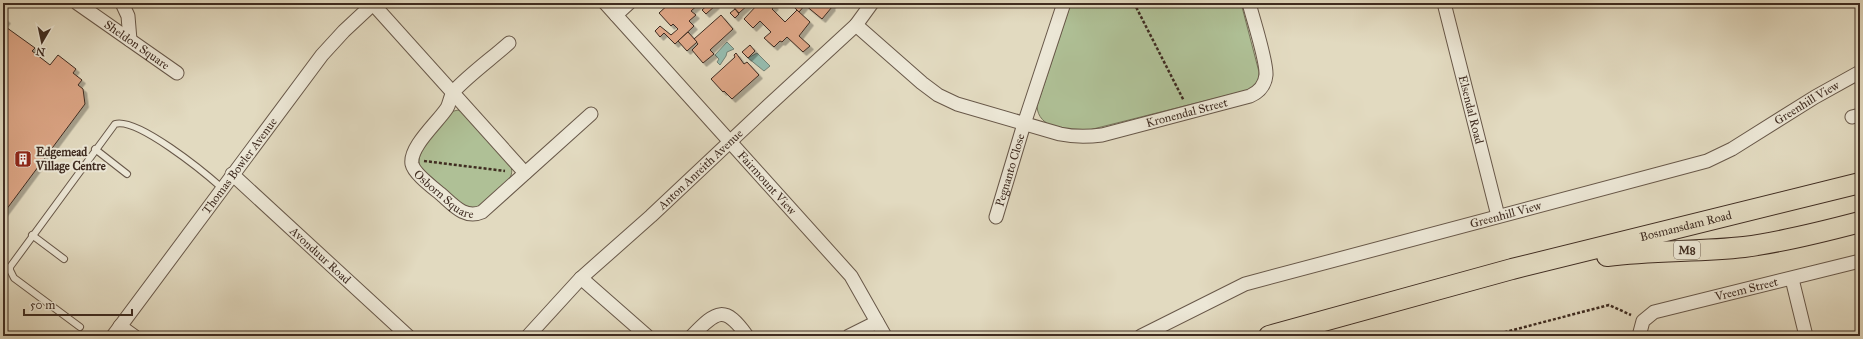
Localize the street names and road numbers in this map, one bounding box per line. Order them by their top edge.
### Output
street label: Sheldon Square [101,17,172,73]
street label: Elsendal Road [1456,74,1486,145]
street label: Greenhill View [1772,78,1842,128]
street label: Kronendal Street [1144,95,1230,130]
street label: Thomas Bowler Avenue [199,115,280,217]
street label: Anton Anreith Avenue [655,126,746,213]
street label: Pegnanto Close [993,132,1028,208]
street label: Fairmount View [735,148,799,218]
street label: Osborn Square [411,167,474,221]
street label: Greenhill View [1468,198,1543,231]
street label: Bosmansdam Road [1638,208,1733,244]
street label: Avonduur Road [286,223,354,287]
road number: M8 [1674,241,1700,259]
street label: Vreem Street [1713,274,1780,304]

